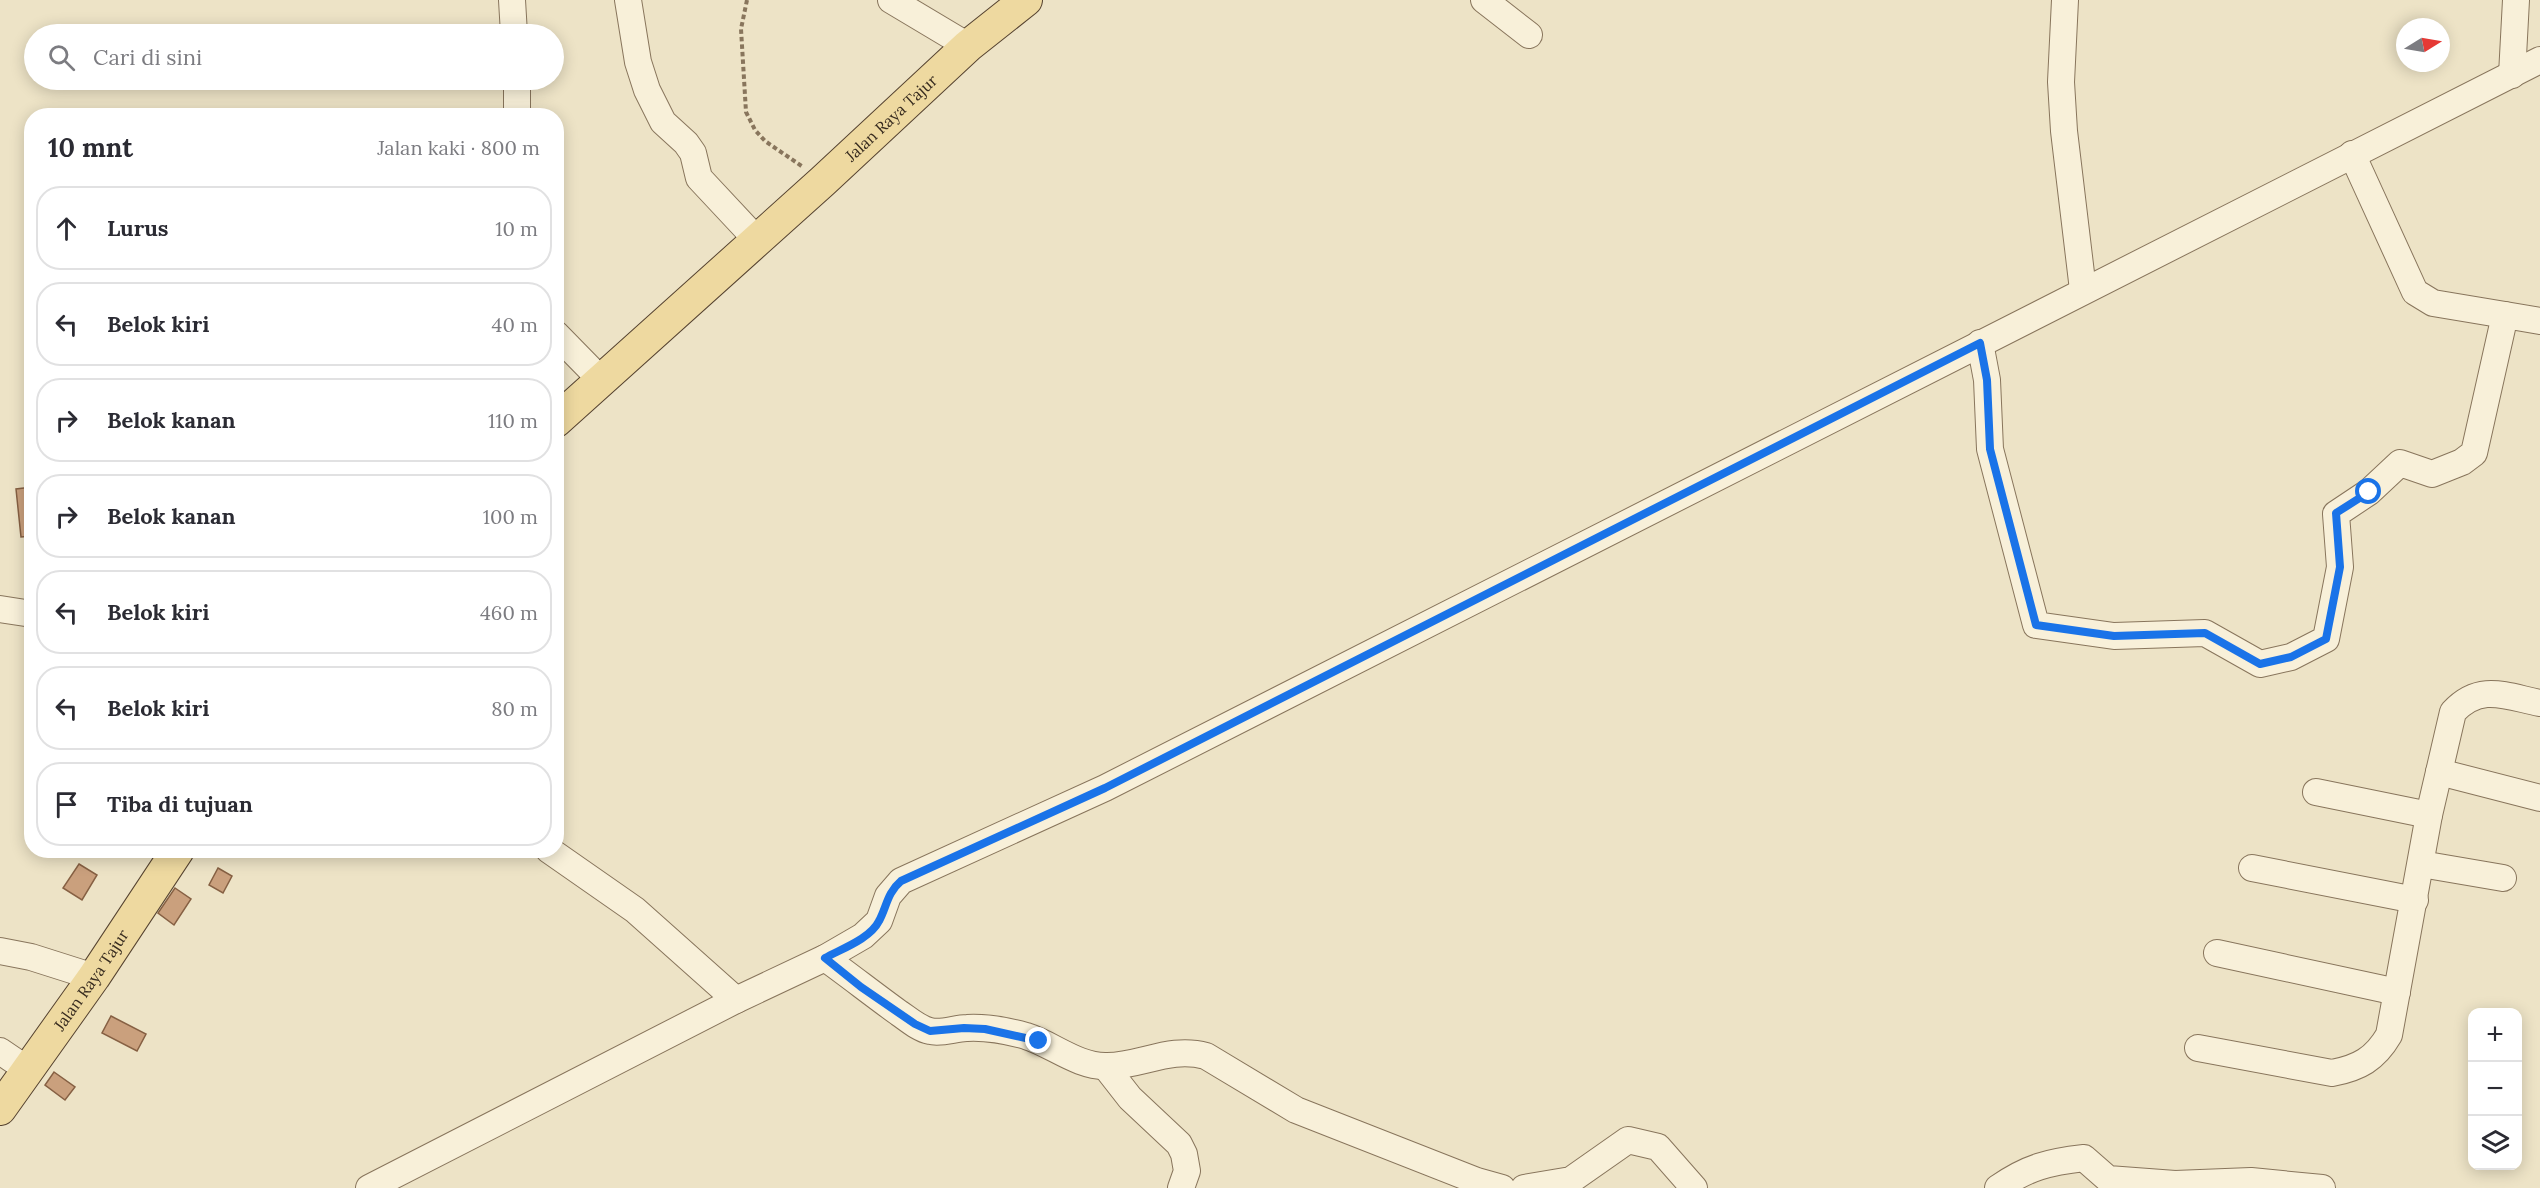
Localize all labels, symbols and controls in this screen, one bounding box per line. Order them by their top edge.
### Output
north arrow [2396,18,2450,72]
search box [24,24,564,90]
icon: search [45,41,78,74]
text: Cari di sini [93,43,202,71]
street label: Jalan Raya Tajur [840,70,941,166]
text: 10 mnt [48,131,133,164]
text: Jalan kaki · 800 m [377,135,540,160]
icon: ahead [50,212,83,245]
text: Lurus [107,214,169,242]
text: 10 m [495,216,538,241]
icon: left [50,308,83,341]
text: Belok kiri [107,310,209,338]
text: 40 m [492,312,538,337]
icon: right [50,404,83,437]
text: Belok kanan [107,406,236,434]
text: 110 m [488,408,538,433]
route start [2355,478,2381,504]
icon: right [50,500,83,533]
text: Belok kanan [107,502,236,530]
text: 100 m [483,504,538,529]
icon: left [50,596,83,629]
text: Belok kiri [107,598,209,626]
text: 460 m [480,600,538,625]
icon: left [50,692,83,725]
text: Belok kiri [107,694,209,722]
text: 80 m [491,696,538,721]
icon: arrive [50,788,83,821]
text: Tiba di tujuan [107,790,253,818]
street label: Jalan Raya Tajur [49,925,133,1035]
map controls [2468,1008,2522,1170]
button: + [2468,1008,2522,1062]
route end [1025,1027,1051,1053]
button: − [2468,1062,2522,1116]
button: layers [2468,1116,2522,1170]

